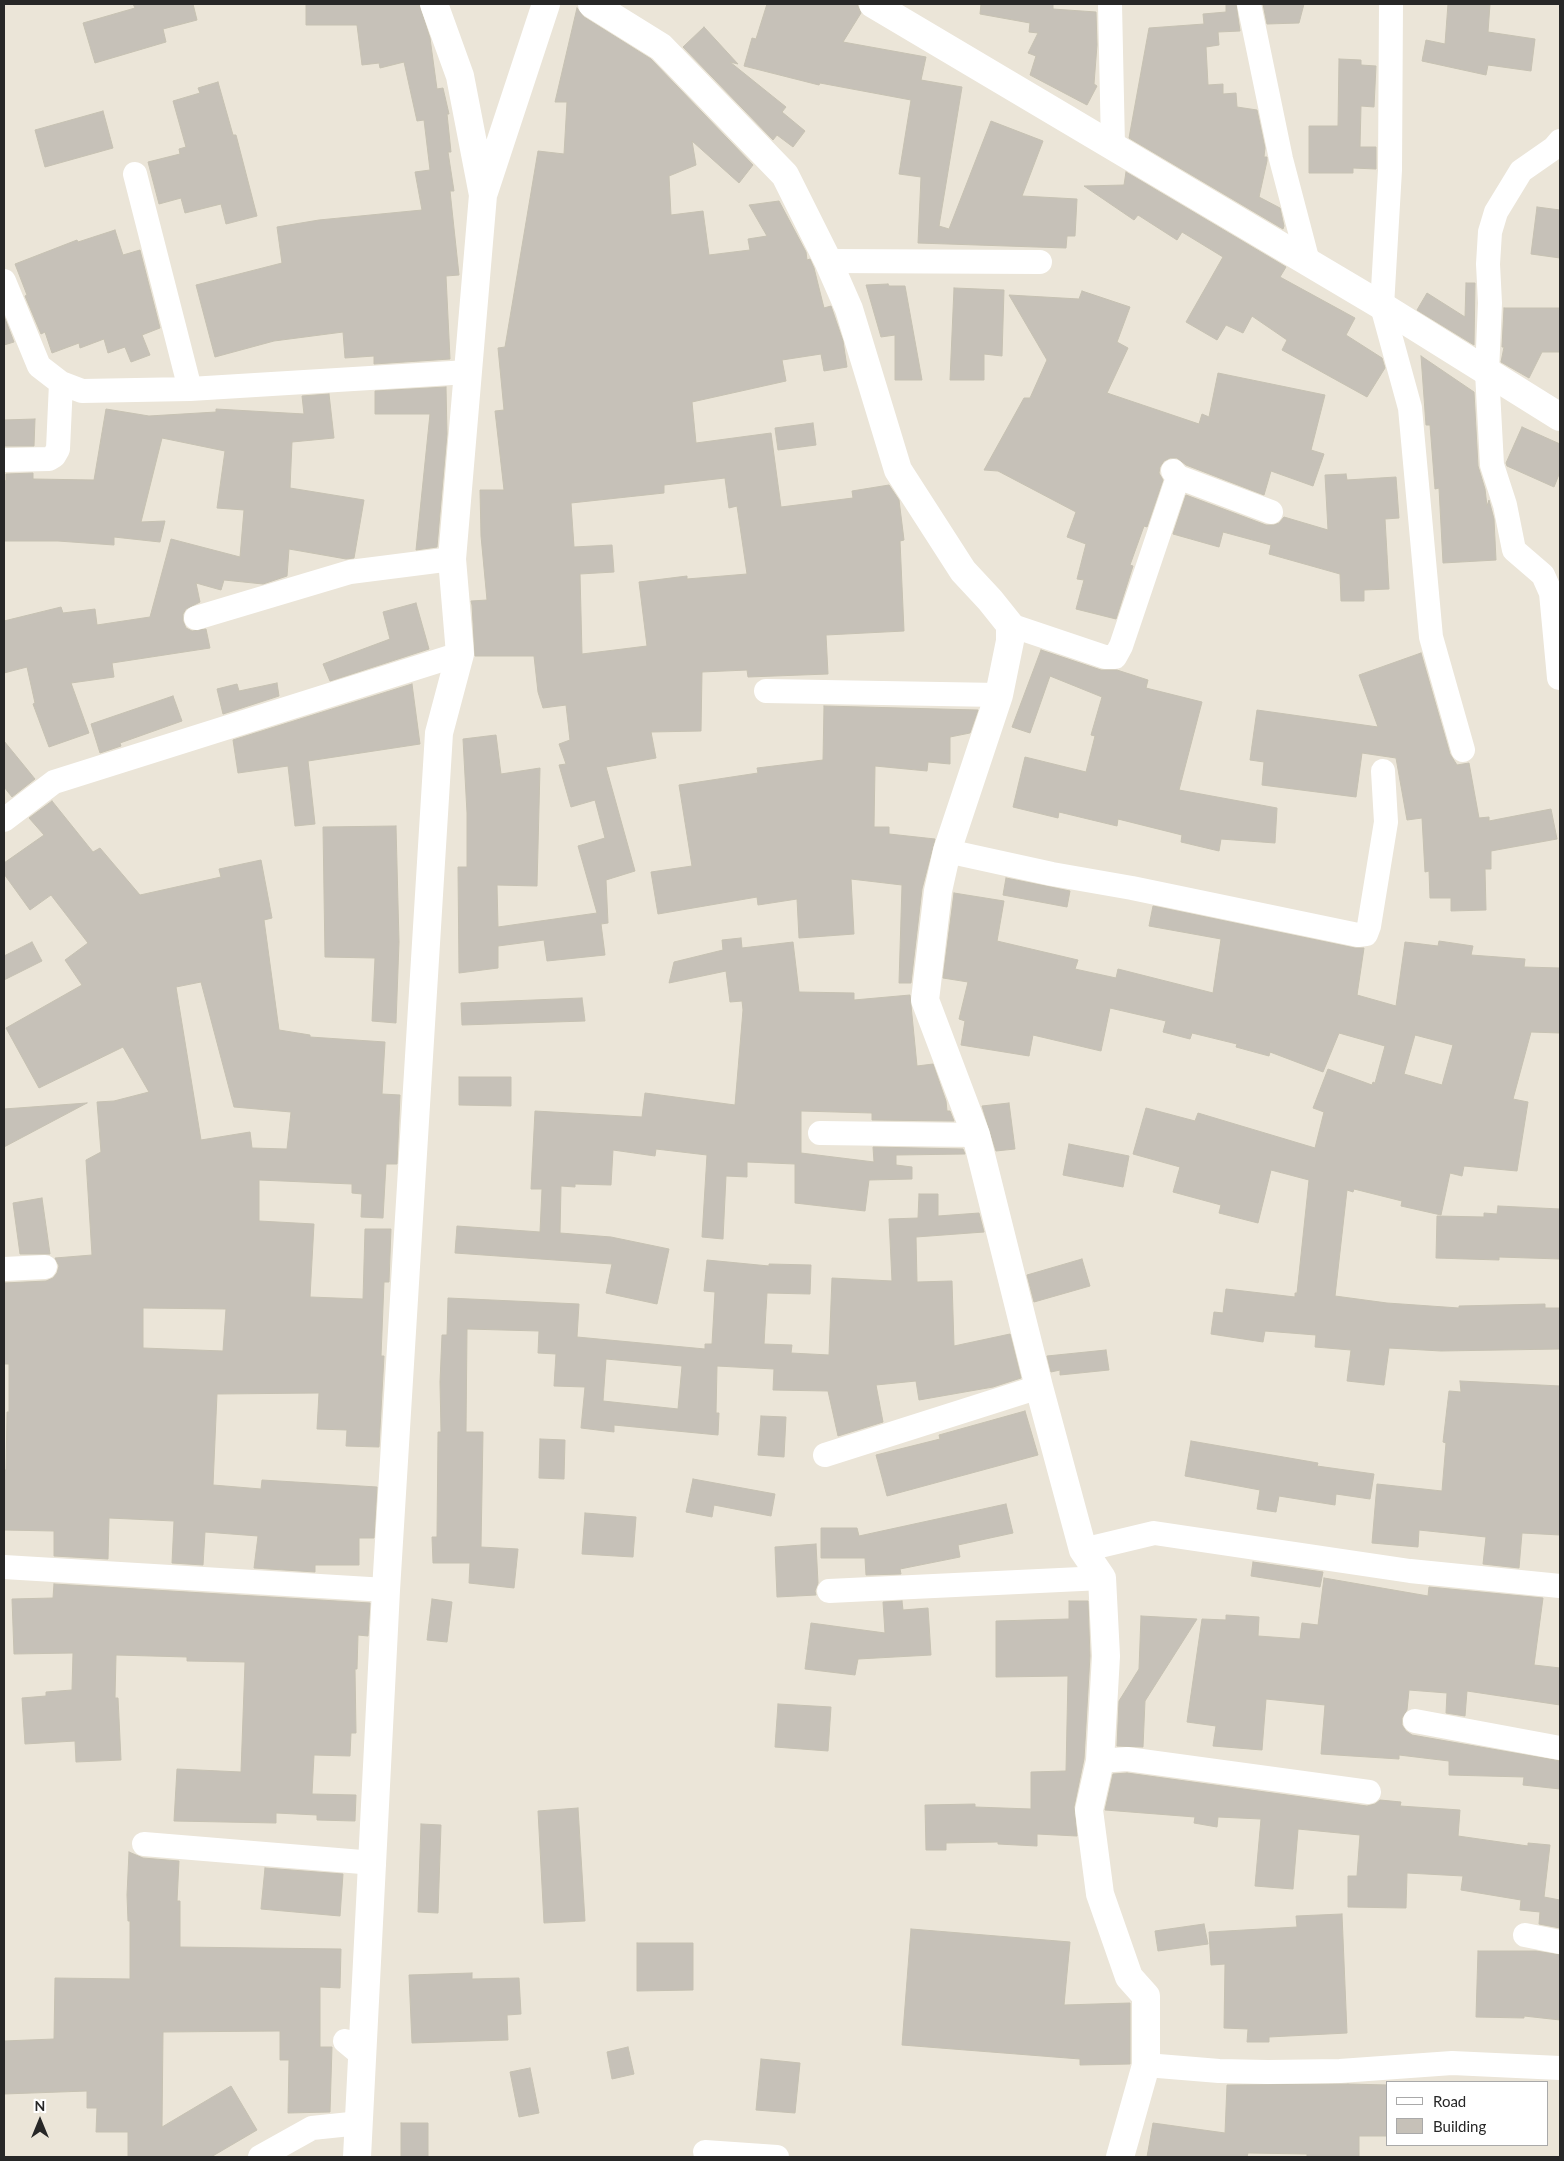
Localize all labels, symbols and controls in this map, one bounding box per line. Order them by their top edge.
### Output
legend [1386,2081,1549,2146]
text: Road [1433,2092,1466,2110]
north arrow [15,2096,65,2146]
text: N [35,2097,45,2114]
text: Building [1433,2117,1486,2135]

